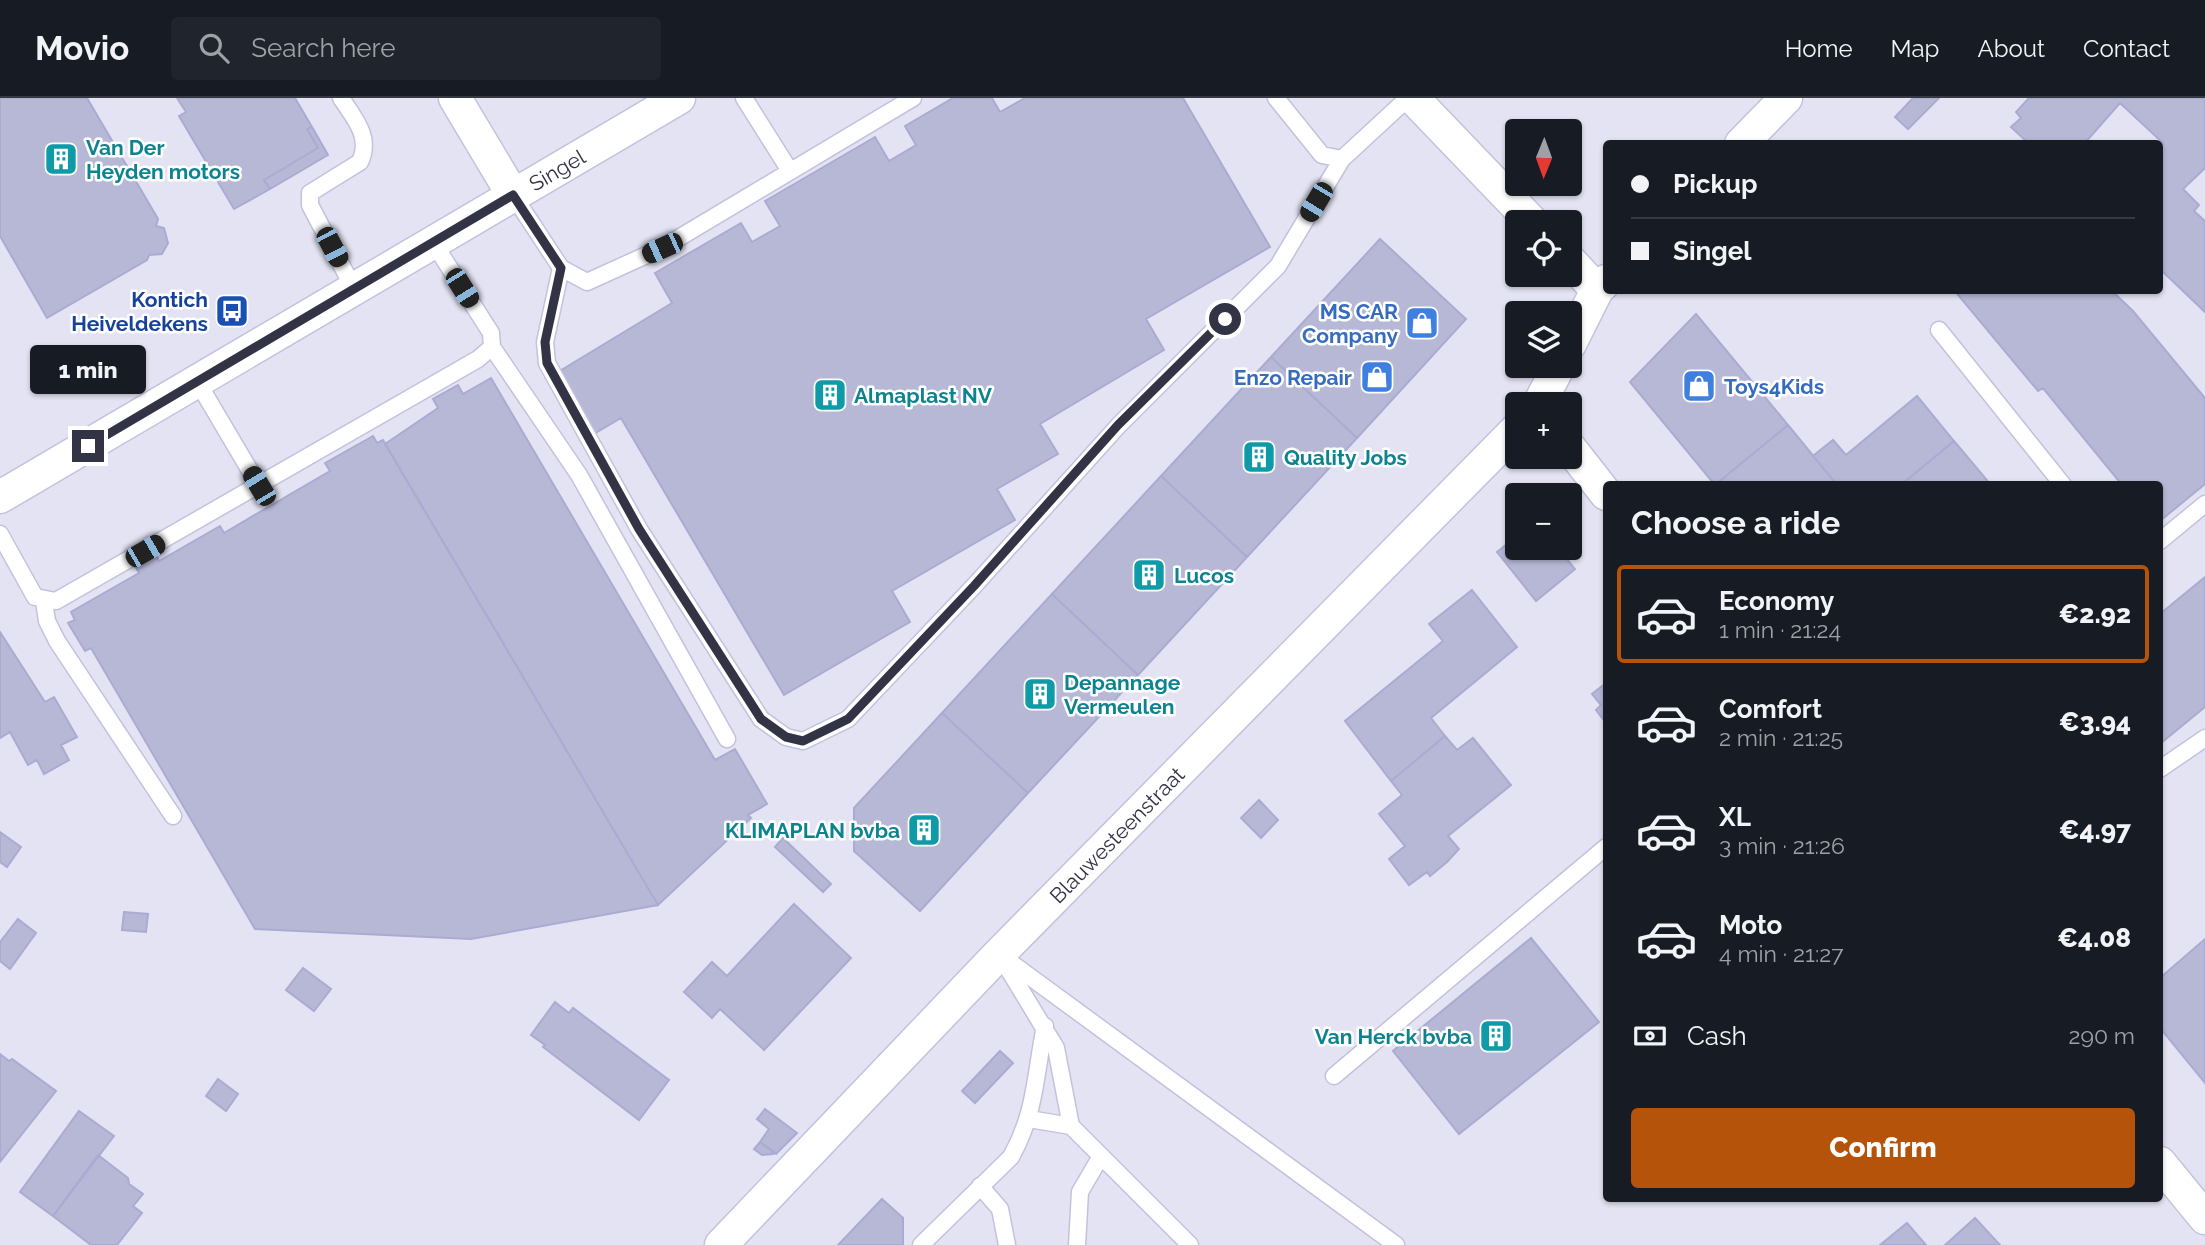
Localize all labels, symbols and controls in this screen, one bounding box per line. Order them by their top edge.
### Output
search box [171,17,661,80]
text: Movio [35,29,129,68]
icon: search [195,29,233,67]
text: Search here [251,33,396,63]
text: Home [1785,34,1853,63]
text: Map [1891,34,1939,63]
text: About [1977,34,2045,63]
text: Contact [2083,34,2170,63]
north arrow [1505,119,1582,196]
map controls [1505,119,1582,560]
place label: Van Der Heyden motors [86,135,240,184]
building icon: Van Der Heyden motors [42,140,80,178]
street label: Singel [524,143,590,196]
text: Pickup [1673,169,1758,199]
car [1297,179,1336,225]
button: locate [1505,210,1582,287]
car [313,224,352,270]
car [639,230,686,266]
text: Singel [1673,236,1752,266]
car [442,265,483,311]
place label: Kontich Heiveldekens [71,287,208,336]
bus stop icon: Kontich Heiveldekens [213,292,251,330]
place label: MS CAR Company [1302,299,1398,348]
button: layers [1505,301,1582,378]
route start [1209,303,1241,335]
shop icon: MS CAR Company [1403,304,1441,342]
callout: 1 min [30,344,146,394]
text: 1 min [58,356,118,383]
shop icon: Enzo Repair [1358,358,1396,396]
place label: Enzo Repair [1234,365,1352,390]
shop icon: Toys4Kids [1680,367,1718,405]
place label: Toys4Kids [1724,374,1824,399]
building icon: Almaplast NV [811,376,849,414]
place label: Almaplast NV [854,383,993,408]
button: + [1505,392,1582,469]
route end [72,430,104,462]
building icon: Quality Jobs [1240,438,1278,476]
place label: Quality Jobs [1284,445,1407,470]
car [240,463,279,509]
button: − [1505,483,1582,560]
text: Choose a ride [1631,504,1840,541]
car [122,531,169,571]
building icon: Lucos [1130,556,1168,594]
place label: Lucos [1174,563,1234,588]
icon: car [1635,583,1698,646]
text: Economy [1719,586,1834,616]
text: €2.92 [2059,599,2131,629]
text: 1 min · 21:24 [1719,616,1841,643]
place label: Depannage Vermeulen [1064,670,1181,719]
building icon: Depannage Vermeulen [1021,675,1059,713]
icon: car [1635,691,1698,754]
text: Comfort [1719,694,1822,724]
text: €3.94 [2059,707,2131,737]
text: 2 min · 21:25 [1719,724,1843,751]
street label: Blauwesteenstraat [1044,762,1189,908]
icon: car [1635,799,1698,862]
text: XL [1719,802,1751,832]
building icon: KLIMAPLAN bvba [905,811,943,849]
text: €4.97 [2059,815,2131,845]
place label: KLIMAPLAN bvba [725,818,900,843]
text: 3 min · 21:26 [1719,832,1845,859]
icon: car [1635,907,1698,970]
text: Moto [1719,910,1782,940]
text: €4.08 [2057,923,2131,953]
text: 4 min · 21:27 [1719,940,1844,967]
building icon: Van Herck bvba [1477,1017,1515,1055]
icon: cash [1631,1017,1669,1055]
text: Cash [1687,1021,1747,1051]
text: 290 m [2068,1022,2135,1049]
place label: Van Herck bvba [1315,1024,1472,1049]
button: Confirm [1631,1108,2135,1188]

